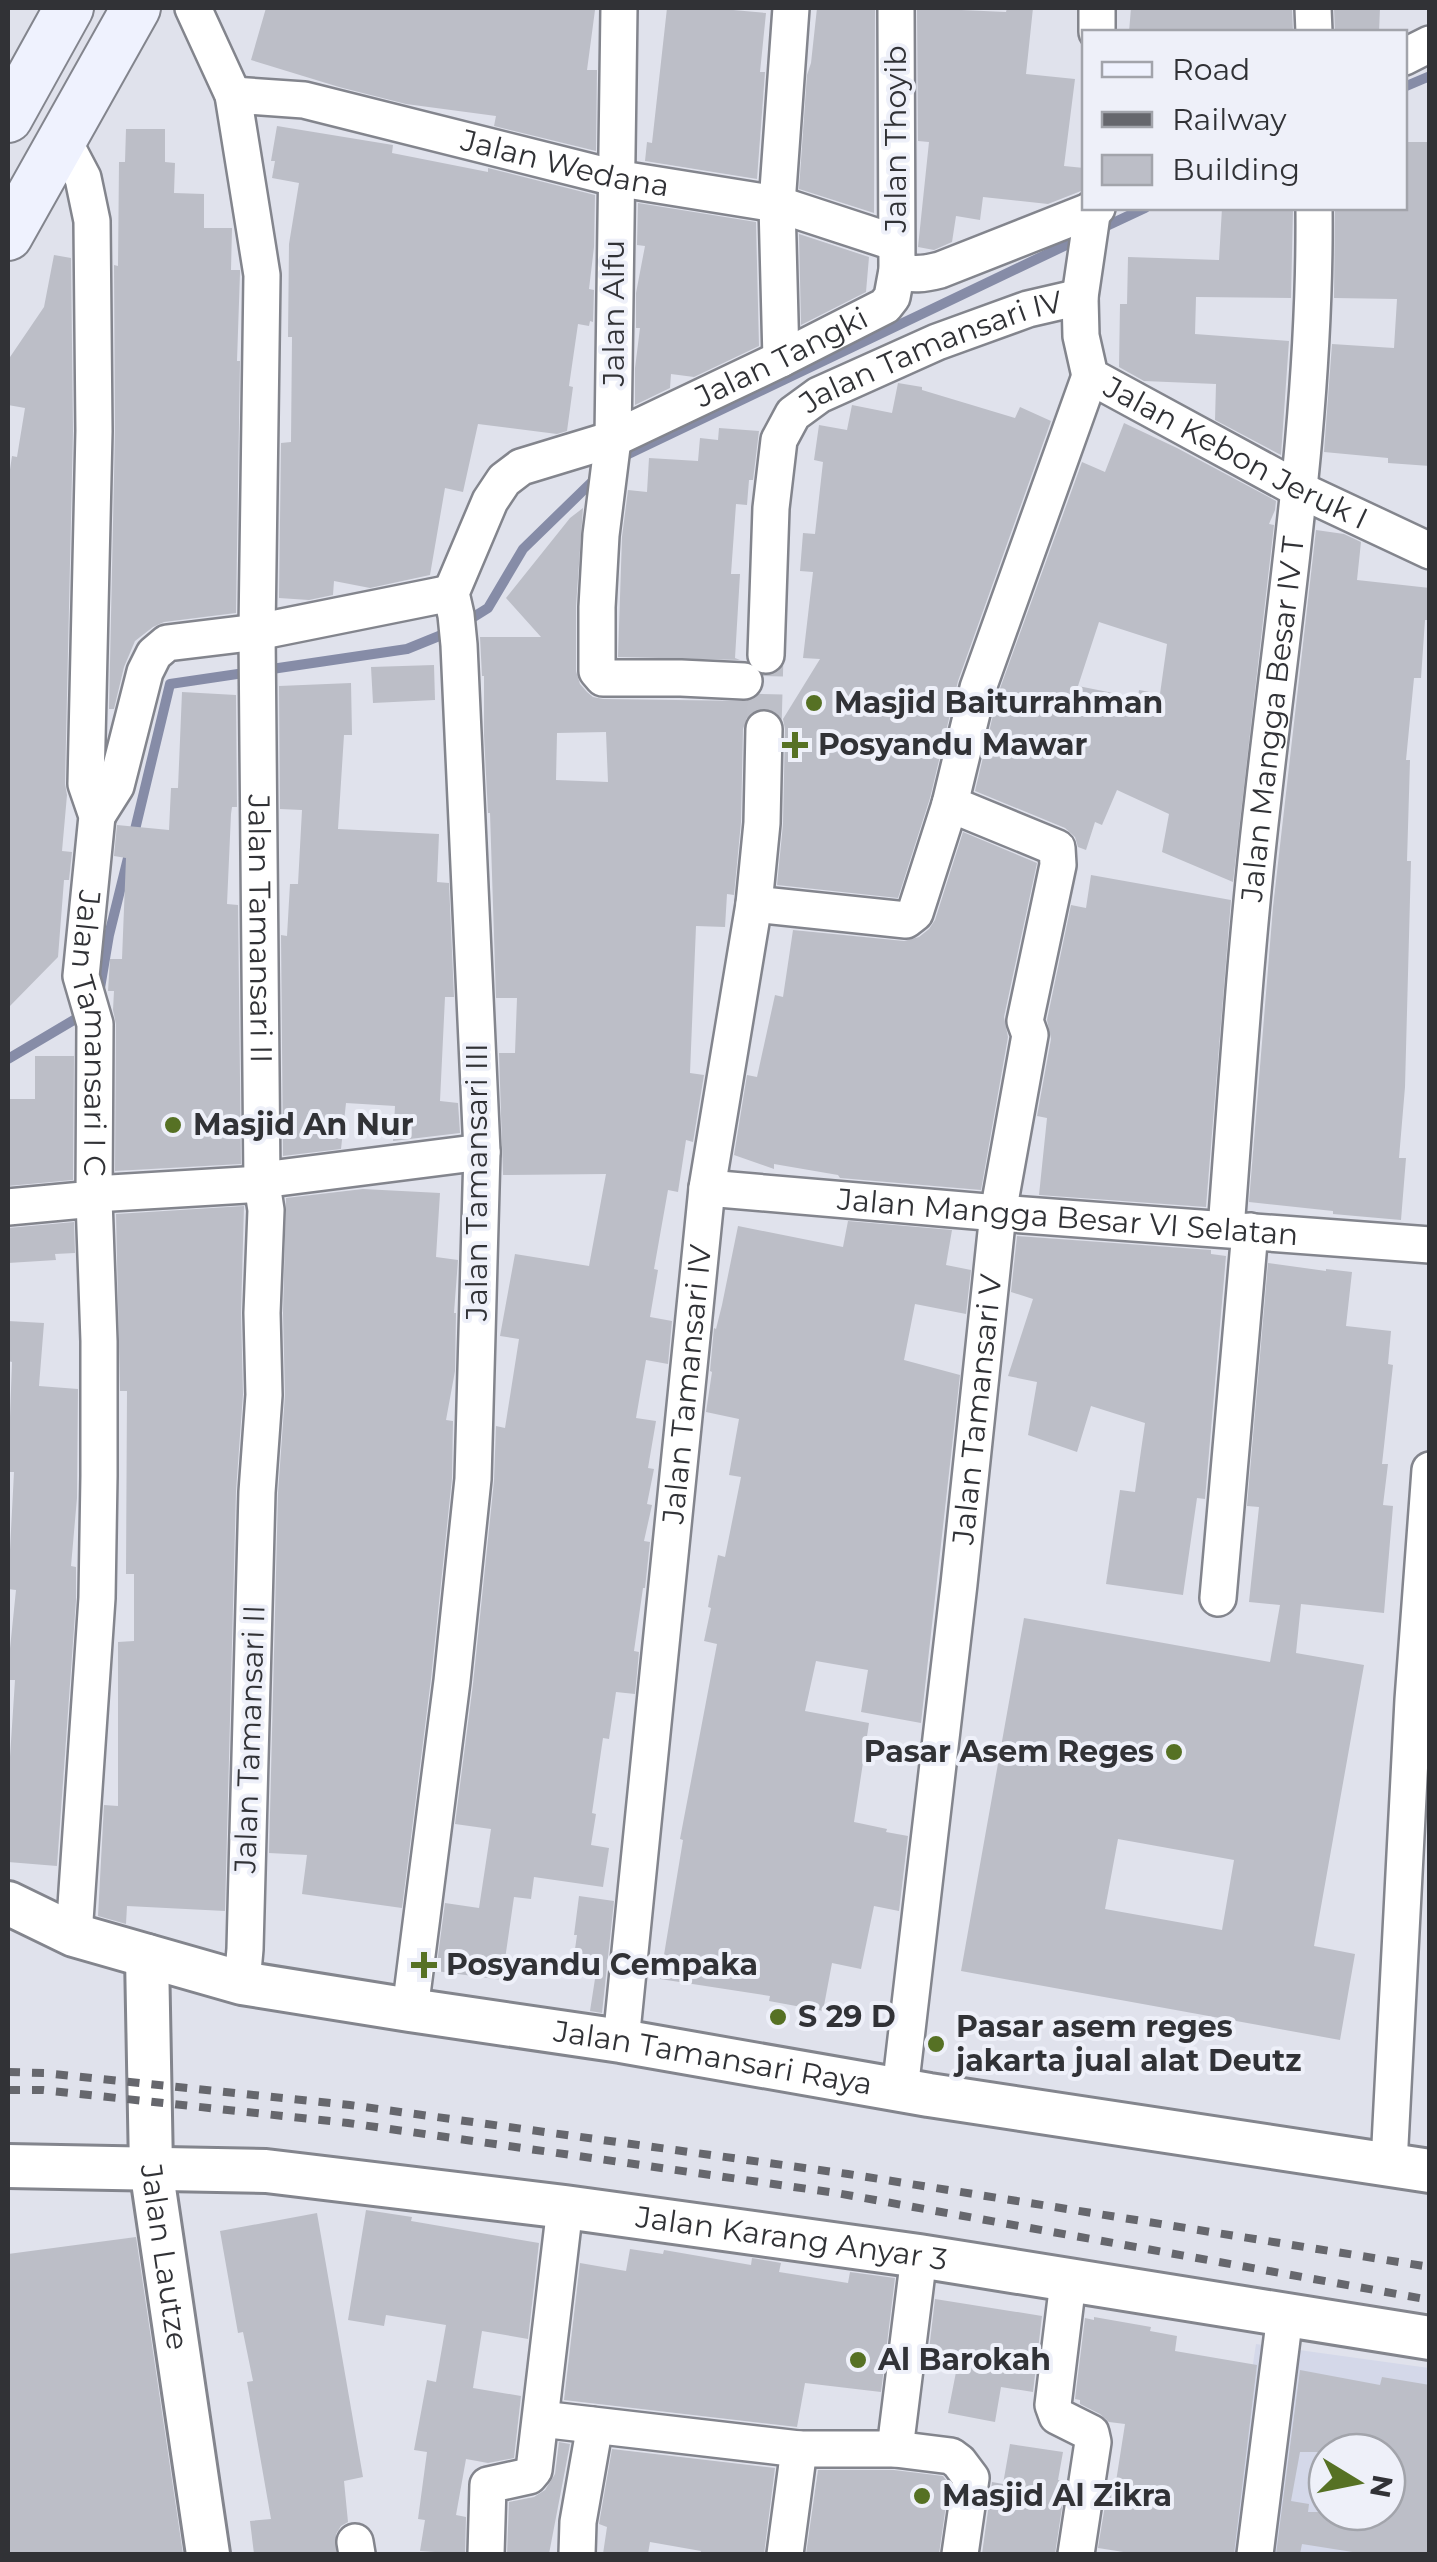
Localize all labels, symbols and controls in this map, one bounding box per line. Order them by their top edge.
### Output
legend [1082,30,1407,210]
street label: Jalan Thoyib [877,45,914,234]
text: Road [1172,51,1250,88]
text: Railway [1172,101,1287,138]
street label: Jalan Wedana [456,121,672,204]
text: Building [1172,151,1300,188]
street label: Jalan Alfu [595,240,632,387]
street label: Jalan Tamansari IV [791,283,1066,422]
street label: Jalan Tangki [688,299,874,416]
street label: Jalan Kebon Jeruk I [1097,368,1374,537]
street label: Jalan Mangga Besar IV T [1233,534,1312,905]
place label: Masjid Baiturrahman [834,684,1163,721]
marker: Masjid Baiturrahman [803,692,825,714]
place label: Posyandu Mawar [818,726,1088,763]
marker: Posyandu Mawar [782,732,808,758]
street label: Jalan Tamansari II [240,793,280,1063]
street label: Jalan Tamansari I C [63,887,114,1177]
street label: Jalan Tamansari III [458,1043,495,1322]
place label: Masjid An Nur [193,1106,414,1143]
marker: Masjid An Nur [162,1114,184,1136]
street label: Jalan Mangga Besar VI Selatan [835,1180,1300,1253]
street label: Jalan Tamansari IV [654,1243,719,1527]
street label: Jalan Tamansari V [944,1272,1009,1547]
street label: Jalan Tamansari II [226,1604,273,1875]
place label: Pasar Asem Reges [864,1733,1154,1770]
marker: Pasar Asem Reges [1163,1741,1185,1763]
place label: Posyandu Cempaka [446,1946,758,1983]
marker: Posyandu Cempaka [411,1952,437,1978]
place label: S 29 D [798,1998,896,2035]
marker: S 29 D [767,2006,789,2028]
place label: Pasar asem reges jakarta jual alat Deutz [953,2008,1302,2079]
street label: Jalan Tamansari Raya [550,2012,875,2103]
marker: Pasar asem reges jakarta jual alat Deutz [925,2033,947,2055]
street label: Jalan Lautze [132,2160,197,2352]
street label: Jalan Karang Anyar 3 [633,2198,950,2278]
place label: Al Barokah [877,2341,1051,2378]
marker: Al Barokah [847,2349,869,2371]
north arrow [1307,2432,1407,2532]
text: N [1363,2472,1400,2500]
place label: Masjid Al Zikra [942,2477,1172,2514]
marker: Masjid Al Zikra [911,2485,933,2507]

